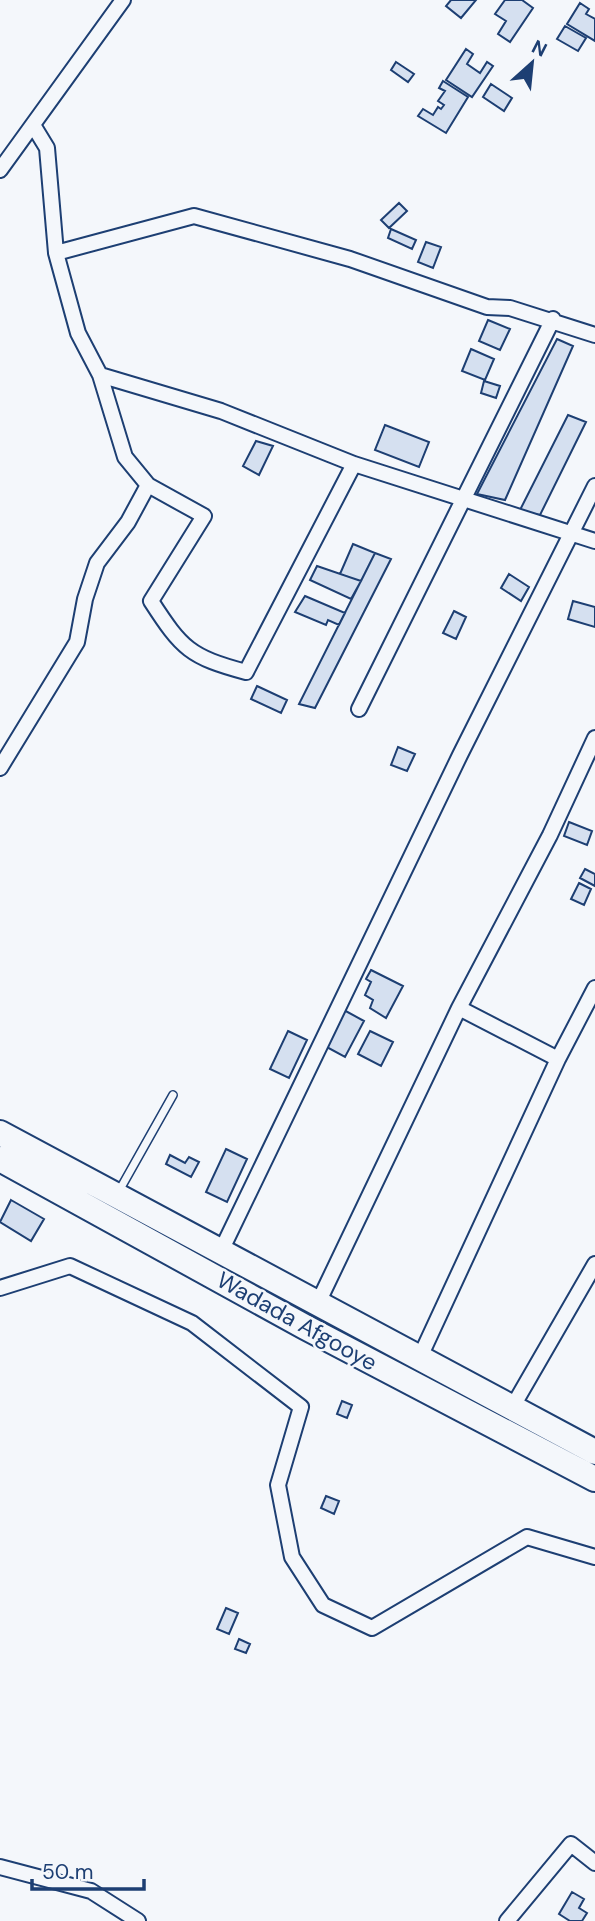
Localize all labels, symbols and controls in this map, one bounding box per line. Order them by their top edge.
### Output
north arrow [497,28,567,98]
text: N [528,34,551,63]
street label: Wadada Afgooye [211,1265,383,1377]
scale bar [32,1848,144,1892]
text: 50 m [42,1858,93,1886]

